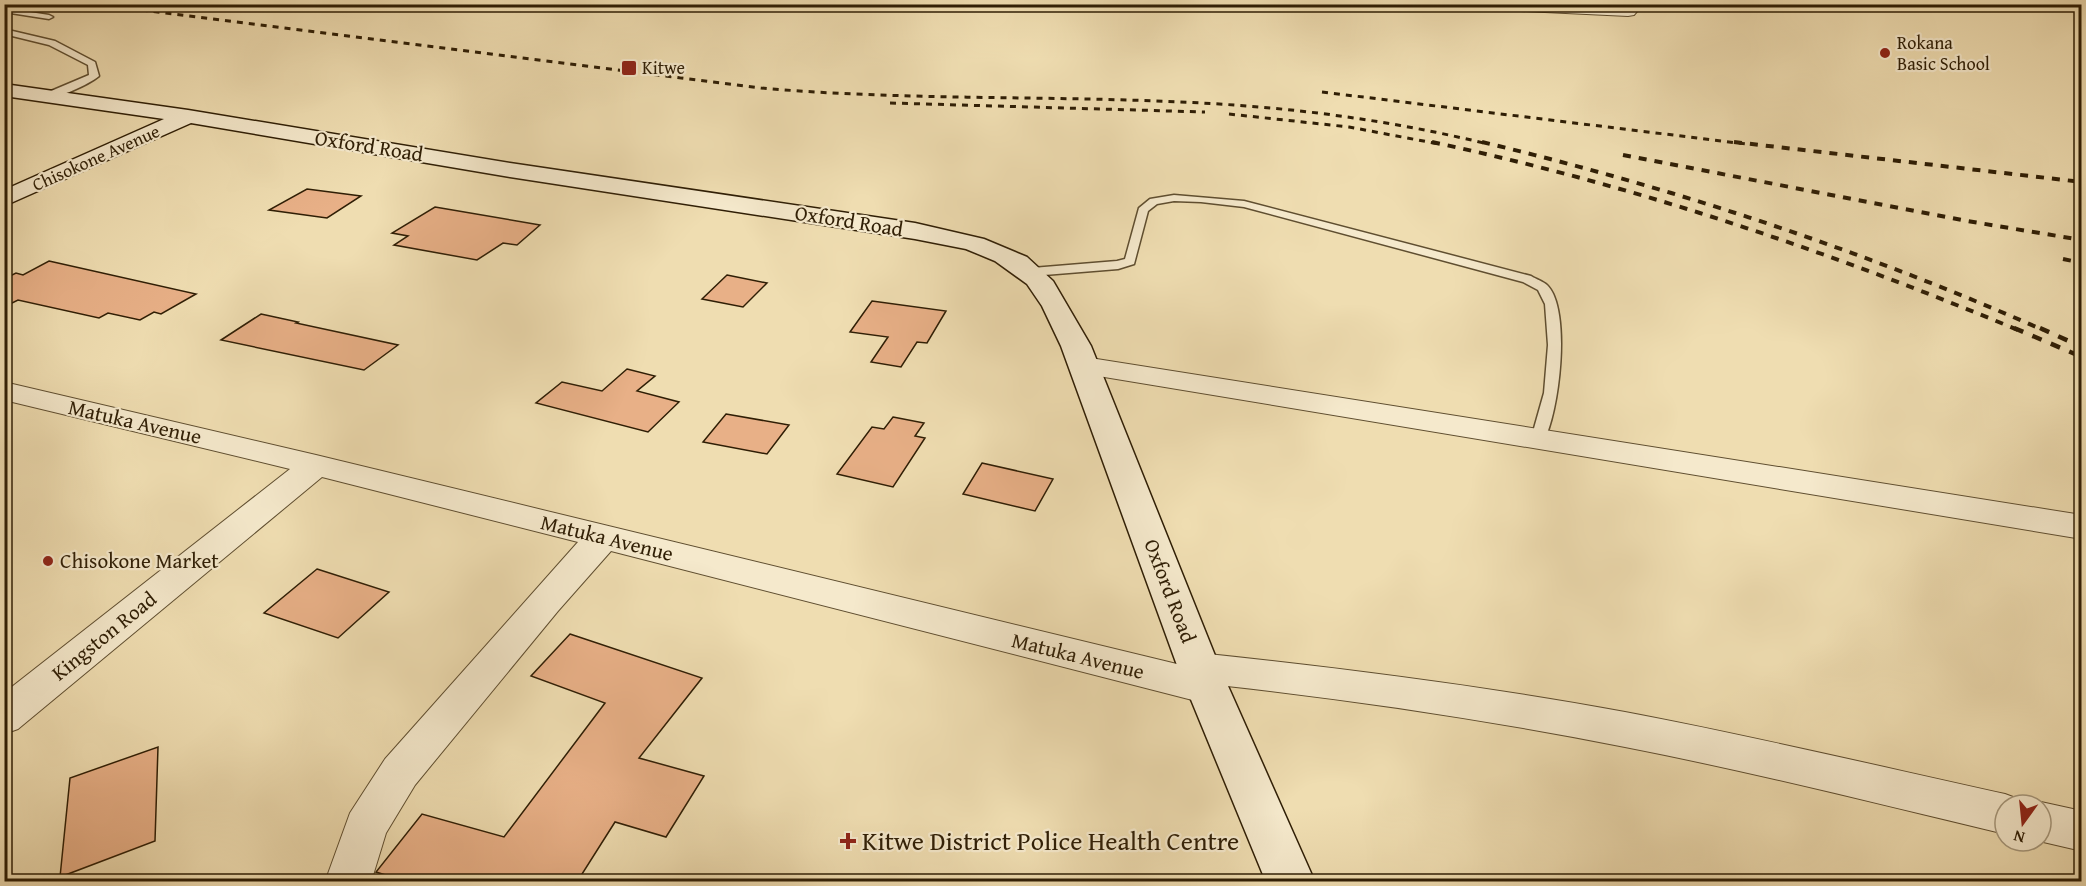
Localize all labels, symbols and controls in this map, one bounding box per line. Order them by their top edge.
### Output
place label: Rokana Basic School [1897,29,1990,77]
marker: Rokana Basic School [1878,46,1892,60]
place label: Kitwe [642,54,685,81]
marker: Kitwe [620,59,638,77]
street label: Chisokone Avenue [28,117,164,198]
street label: Oxford Road [313,122,426,169]
street label: Oxford Road [793,197,906,244]
street label: Matuka Avenue [66,391,205,452]
street label: Matuka Avenue [538,506,677,569]
street label: Oxford Road [1136,534,1205,648]
place label: Chisokone Market [60,545,219,576]
marker: Chisokone Market [41,554,55,568]
street label: Kingston Road [44,583,164,688]
street label: Matuka Avenue [1009,624,1148,687]
north arrow [1993,793,2053,853]
place label: Kitwe District Police Health Centre [862,821,1239,860]
text: N [2011,824,2027,850]
marker: Kitwe District Police Health Centre [839,832,857,850]

